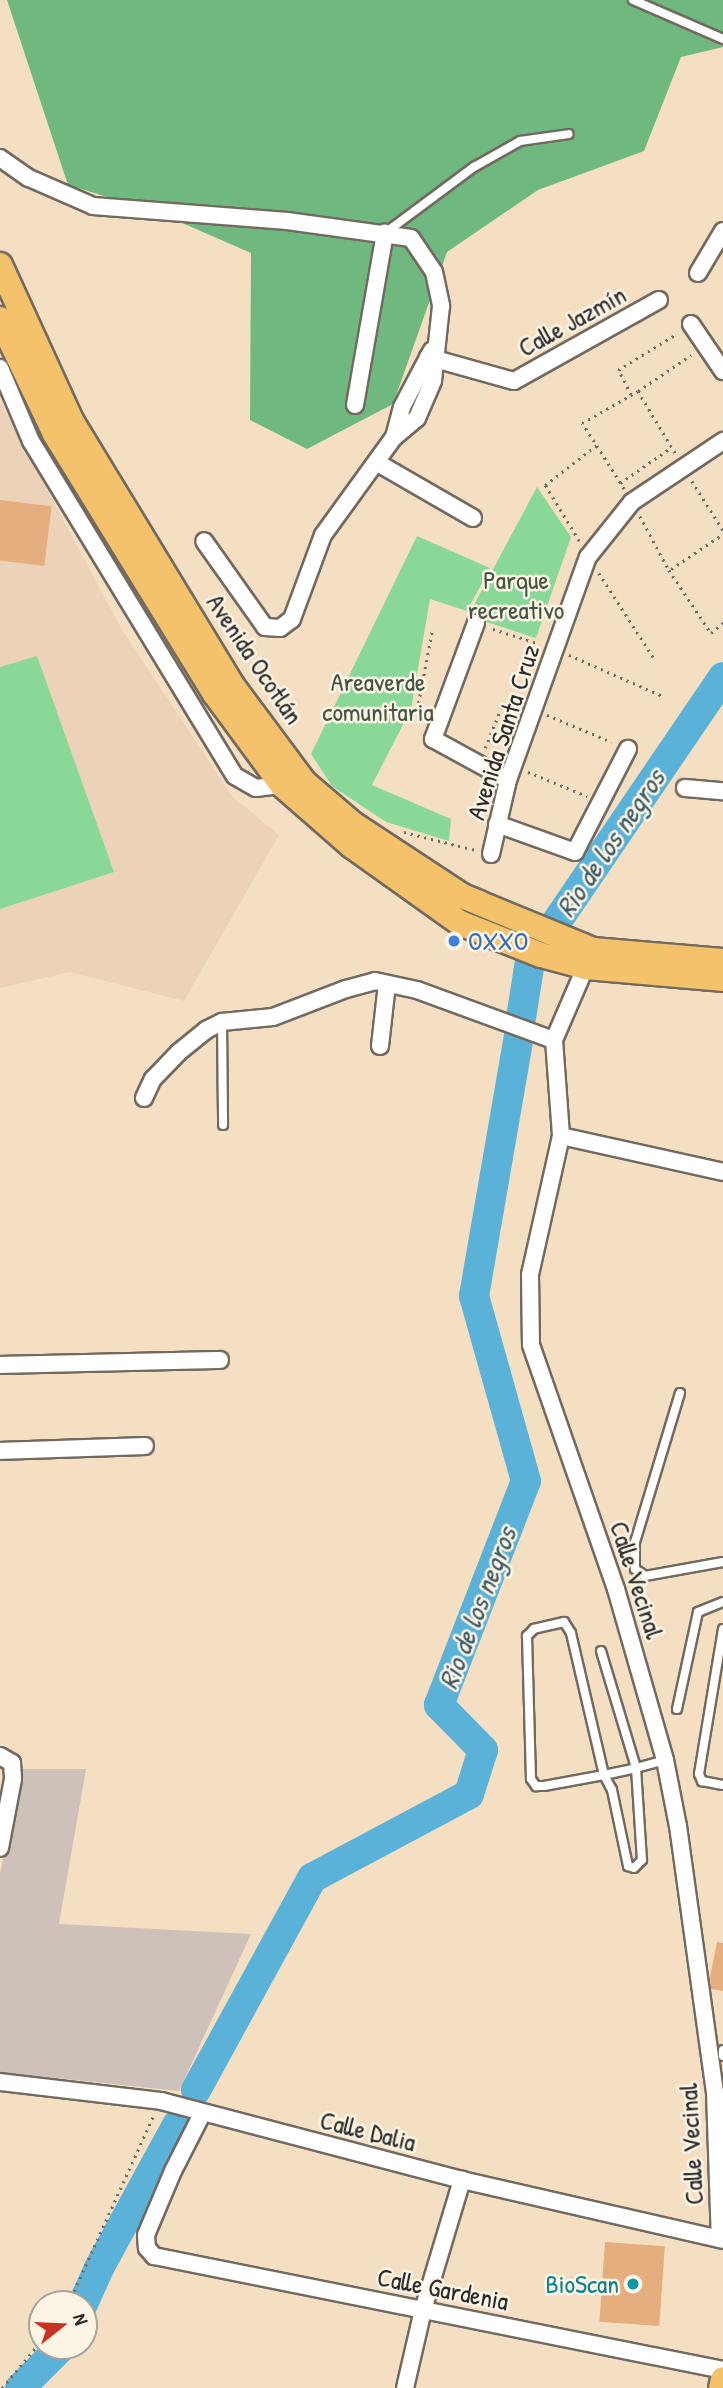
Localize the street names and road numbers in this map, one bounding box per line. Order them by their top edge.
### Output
street label: Calle Jazmín [513,279,631,363]
street label: Avenida Ocotlán [200,588,310,730]
street label: Avenida Santa Cruz [460,641,546,823]
street label: Calle Vecinal [603,1517,671,1643]
street label: Calle Vecinal [672,2082,710,2206]
street label: Calle Dalia [317,2104,419,2158]
street label: Calle Gardenia [375,2261,511,2317]

